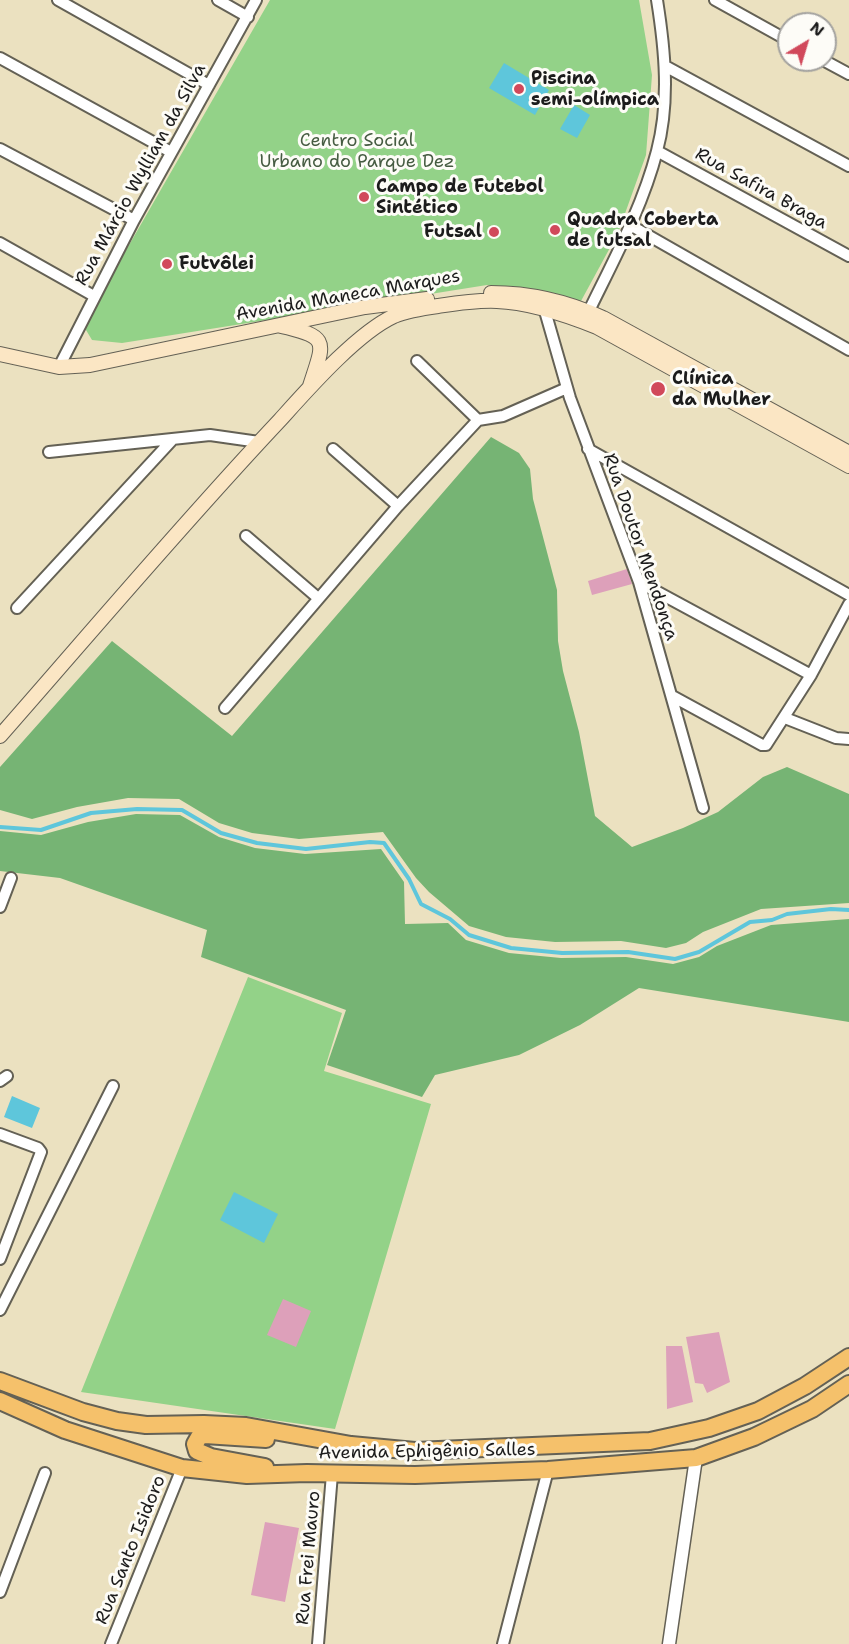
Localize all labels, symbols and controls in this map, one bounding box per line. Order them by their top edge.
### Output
north arrow [777,12,837,72]
text: N [806,17,829,41]
street label: Rua Márcio Wylliam da Silva [71,60,211,290]
place label: Piscina semi-olímpica [531,68,659,110]
marker: Piscina semi-olímpica [512,82,526,96]
park label: Centro Social Urbano do Parque Dez [259,130,455,172]
street label: Rua Safira Braga [691,144,831,234]
place label: Campo de Futebol Sintético [376,176,544,219]
marker: Campo de Futebol Sintético [357,190,371,204]
place label: Quadra Coberta de futsal [567,209,718,252]
place label: Futsal [424,221,482,243]
marker: Quadra Coberta de futsal [548,223,562,237]
marker: Futsal [487,225,501,239]
place label: Futvôlei [179,253,254,275]
marker: Futvôlei [160,257,174,271]
street label: Avenida Maneca Marques [234,266,462,326]
place label: Clínica da Mulher [672,368,771,410]
marker: Clínica da Mulher [649,380,667,398]
street label: Rua Doutor Mendonça [598,451,682,643]
street label: Avenida Ephigênio Salles [318,1439,536,1465]
street label: Rua Santo Isidoro [91,1472,171,1628]
street label: Rua Frei Mauro [292,1490,326,1626]

